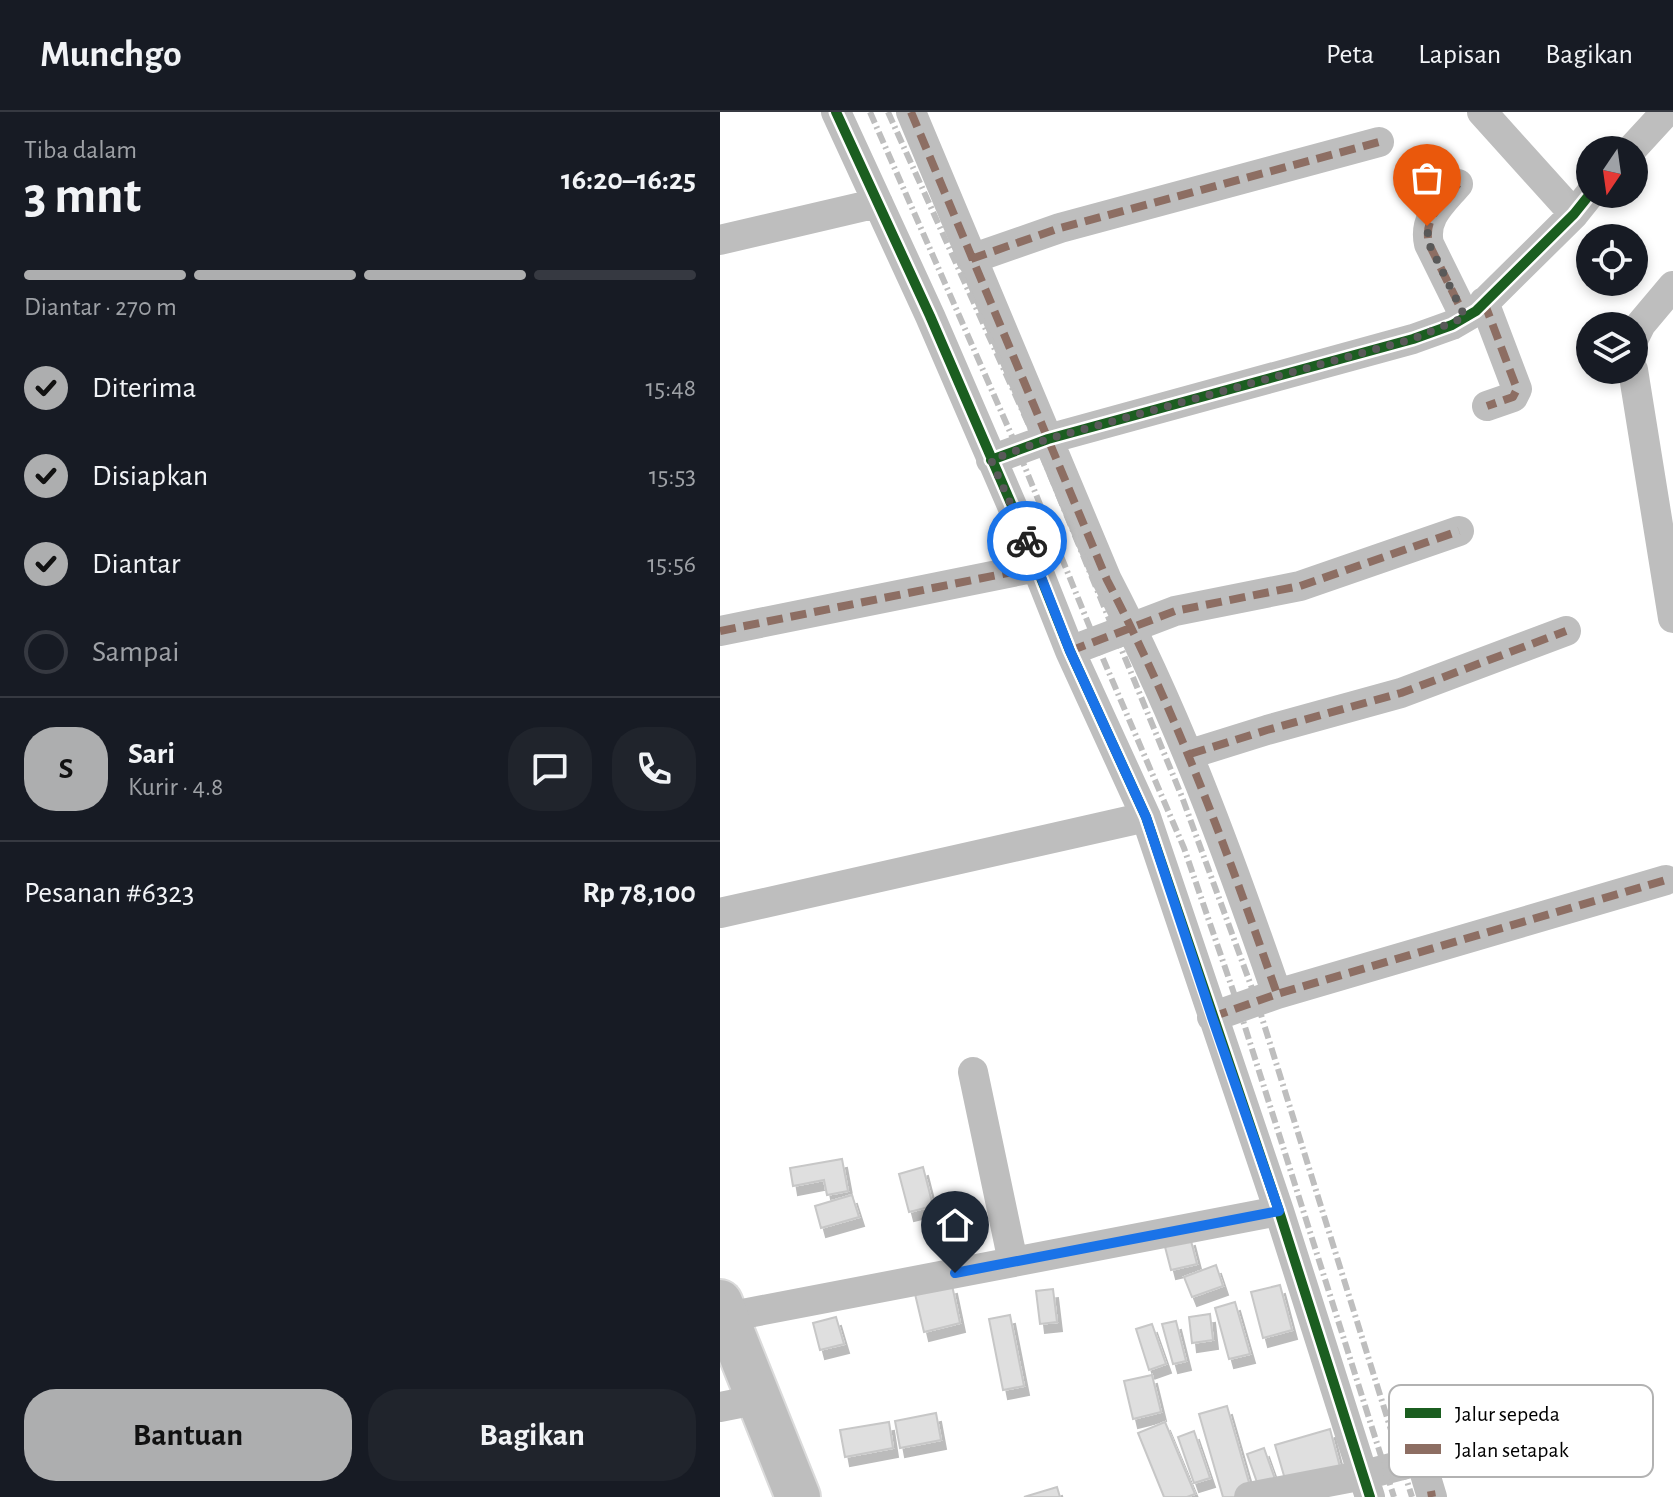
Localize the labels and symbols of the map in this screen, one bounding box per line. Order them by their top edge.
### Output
north arrow [1576,136,1648,208]
pin [1393,144,1461,226]
courier [987,501,1067,581]
pin [921,1191,989,1273]
legend [1389,1385,1653,1477]
text: Jalur sepeda [1455,1403,1560,1425]
text: Jalan setapak [1455,1439,1569,1461]

